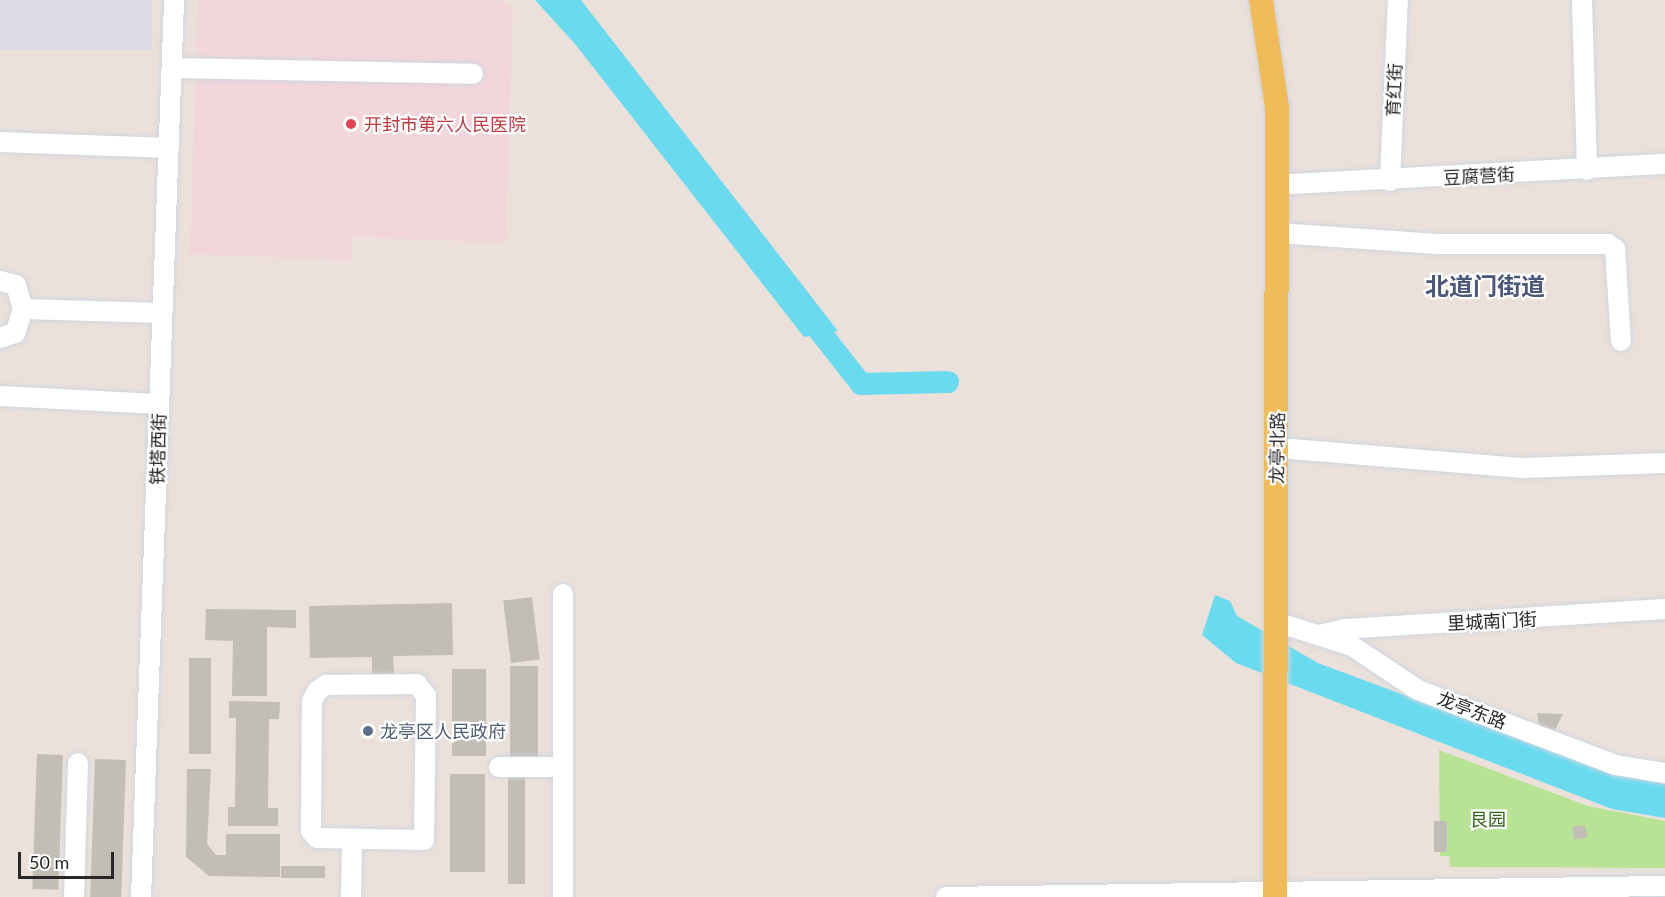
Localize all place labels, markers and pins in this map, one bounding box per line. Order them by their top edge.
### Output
place label: 开封市第六人民医院 [364,113,526,135]
marker: 开封市第六人民医院 [342,115,360,133]
place label: 龙亭区人民政府 [380,720,506,742]
marker: 龙亭区人民政府 [361,724,375,738]

